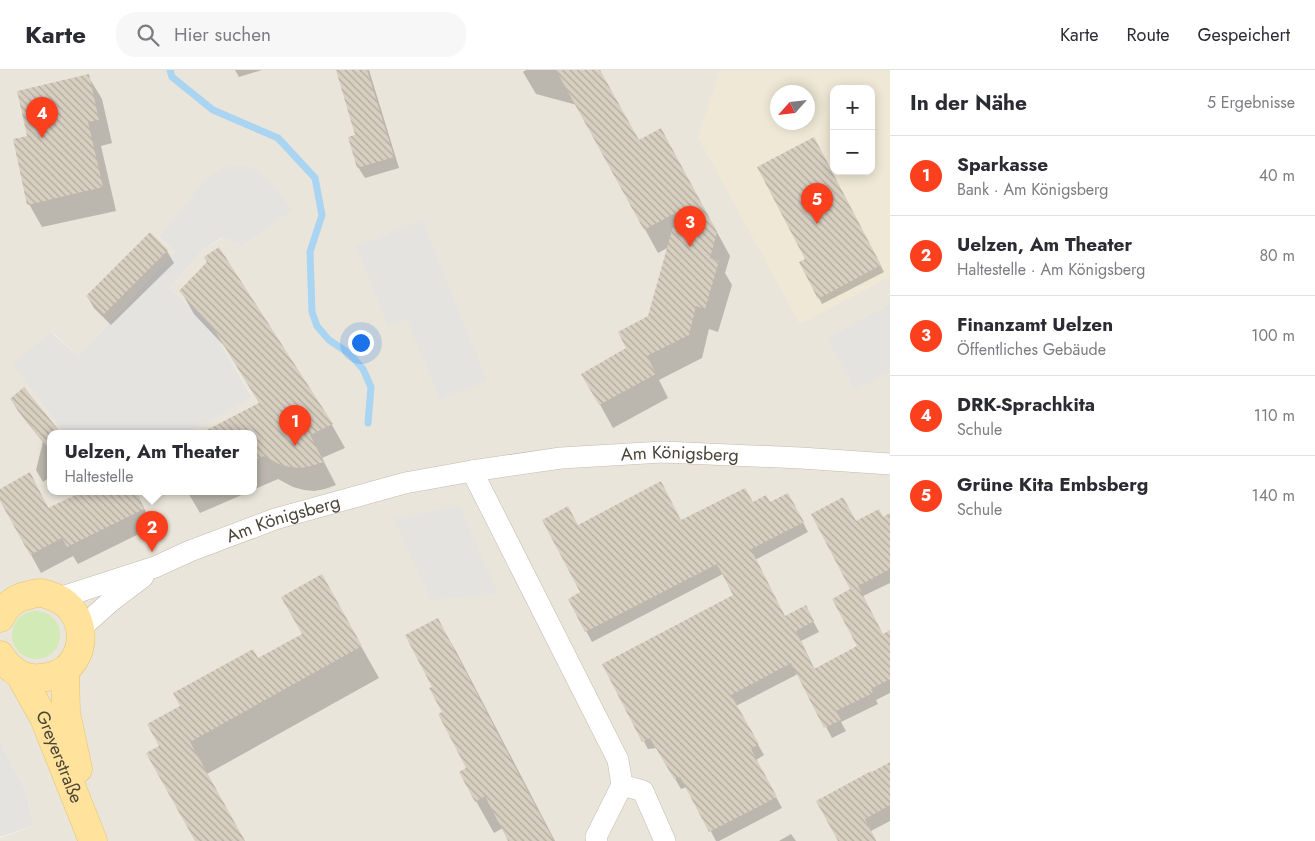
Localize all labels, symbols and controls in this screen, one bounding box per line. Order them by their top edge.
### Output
search box [116,12,466,57]
text: Karte [25,17,86,52]
icon: search [134,21,162,49]
text: Hier suchen [174,21,271,48]
text: Karte [1060,22,1099,48]
text: Route [1127,22,1169,48]
text: Gespeichert [1197,22,1290,48]
north arrow [770,85,815,130]
map controls [830,85,875,175]
button: + [830,85,875,130]
text: In der Nähe [910,88,1027,118]
text: 5 Ergebnisse [1207,91,1295,114]
pin: 4 [26,97,58,138]
button: − [830,130,875,175]
text: Sparkasse [957,151,1048,178]
text: 1 [922,164,930,187]
text: 40 m [1259,164,1295,187]
text: Bank · Am Königsberg [957,178,1108,201]
pin: 5 [801,183,833,224]
pin: 3 [674,206,706,247]
text: Uelzen, Am Theater [957,231,1132,258]
text: 2 [921,244,931,267]
text: 80 m [1259,244,1295,267]
text: Haltestelle · Am Königsberg [957,258,1145,281]
text: Finanzamt Uelzen [957,311,1113,338]
text: 3 [921,324,931,347]
text: 100 m [1251,324,1295,347]
your location [348,330,374,356]
text: Öffentliches Gebäude [957,338,1106,361]
text: DRK-Sprachkita [957,391,1095,418]
text: 4 [920,404,932,427]
text: 110 m [1254,404,1295,427]
pin: 1 [279,405,311,446]
text: Schule [957,418,1002,441]
popup [47,430,257,495]
text: Uelzen, Am Theater [64,438,240,465]
street label: Am Königsberg [620,439,739,468]
text: Haltestelle [64,465,133,488]
text: Grüne Kita Embsberg [957,471,1148,498]
text: 5 [921,484,931,507]
text: 140 m [1252,484,1295,507]
street label: Am Königsberg [222,489,343,549]
text: Schule [957,498,1002,521]
pin: 2 [136,511,168,552]
street label: Greyerstraße [29,705,90,807]

